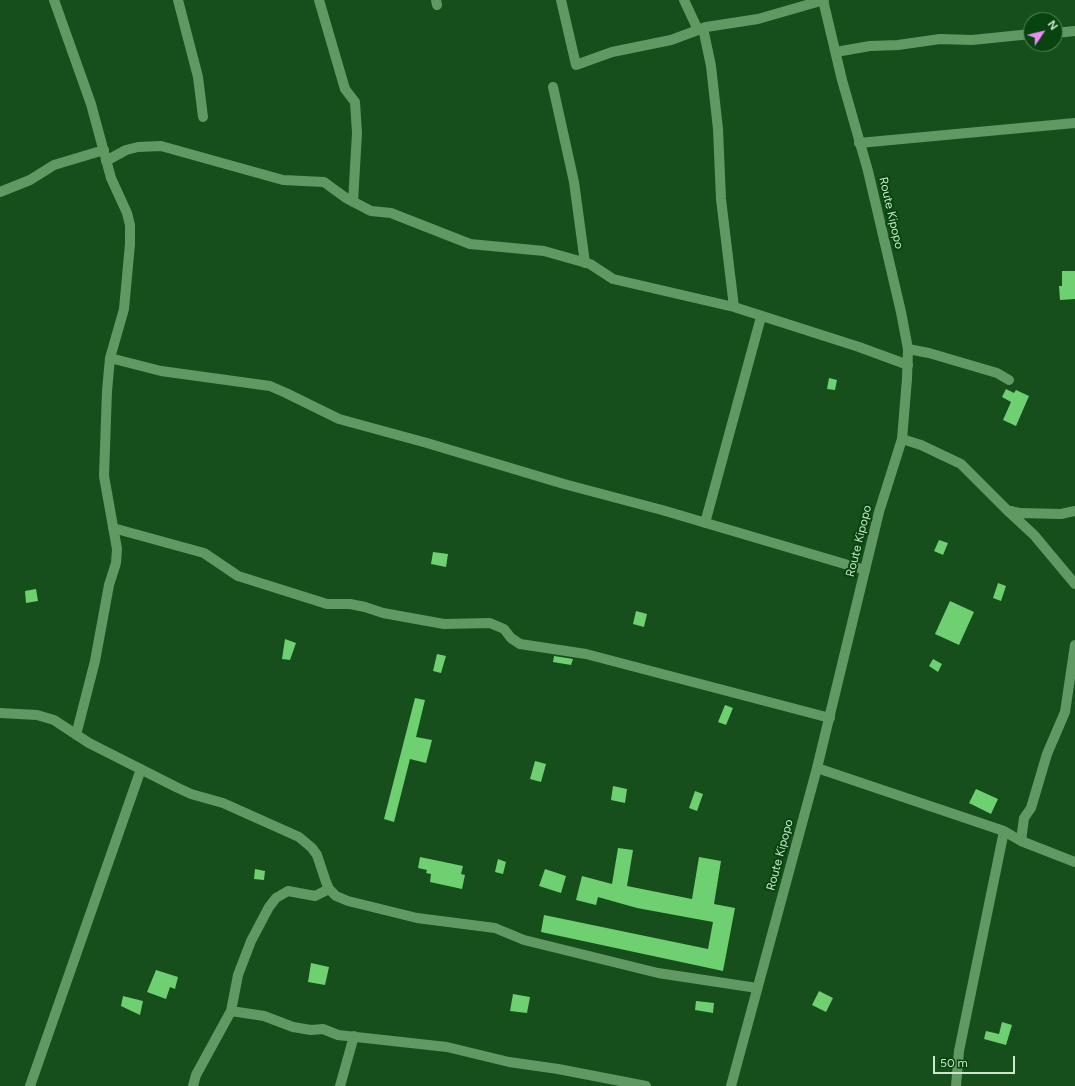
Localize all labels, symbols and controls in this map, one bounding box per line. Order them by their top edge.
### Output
north arrow [1023,12,1063,52]
text: N [1045,18,1060,33]
street label: Route Kipopo [876,176,906,250]
street label: Route Kipopo [843,504,875,578]
street label: Route Kipopo [764,818,796,892]
scale bar [935,1048,1017,1074]
text: 50 m [940,1056,968,1070]

